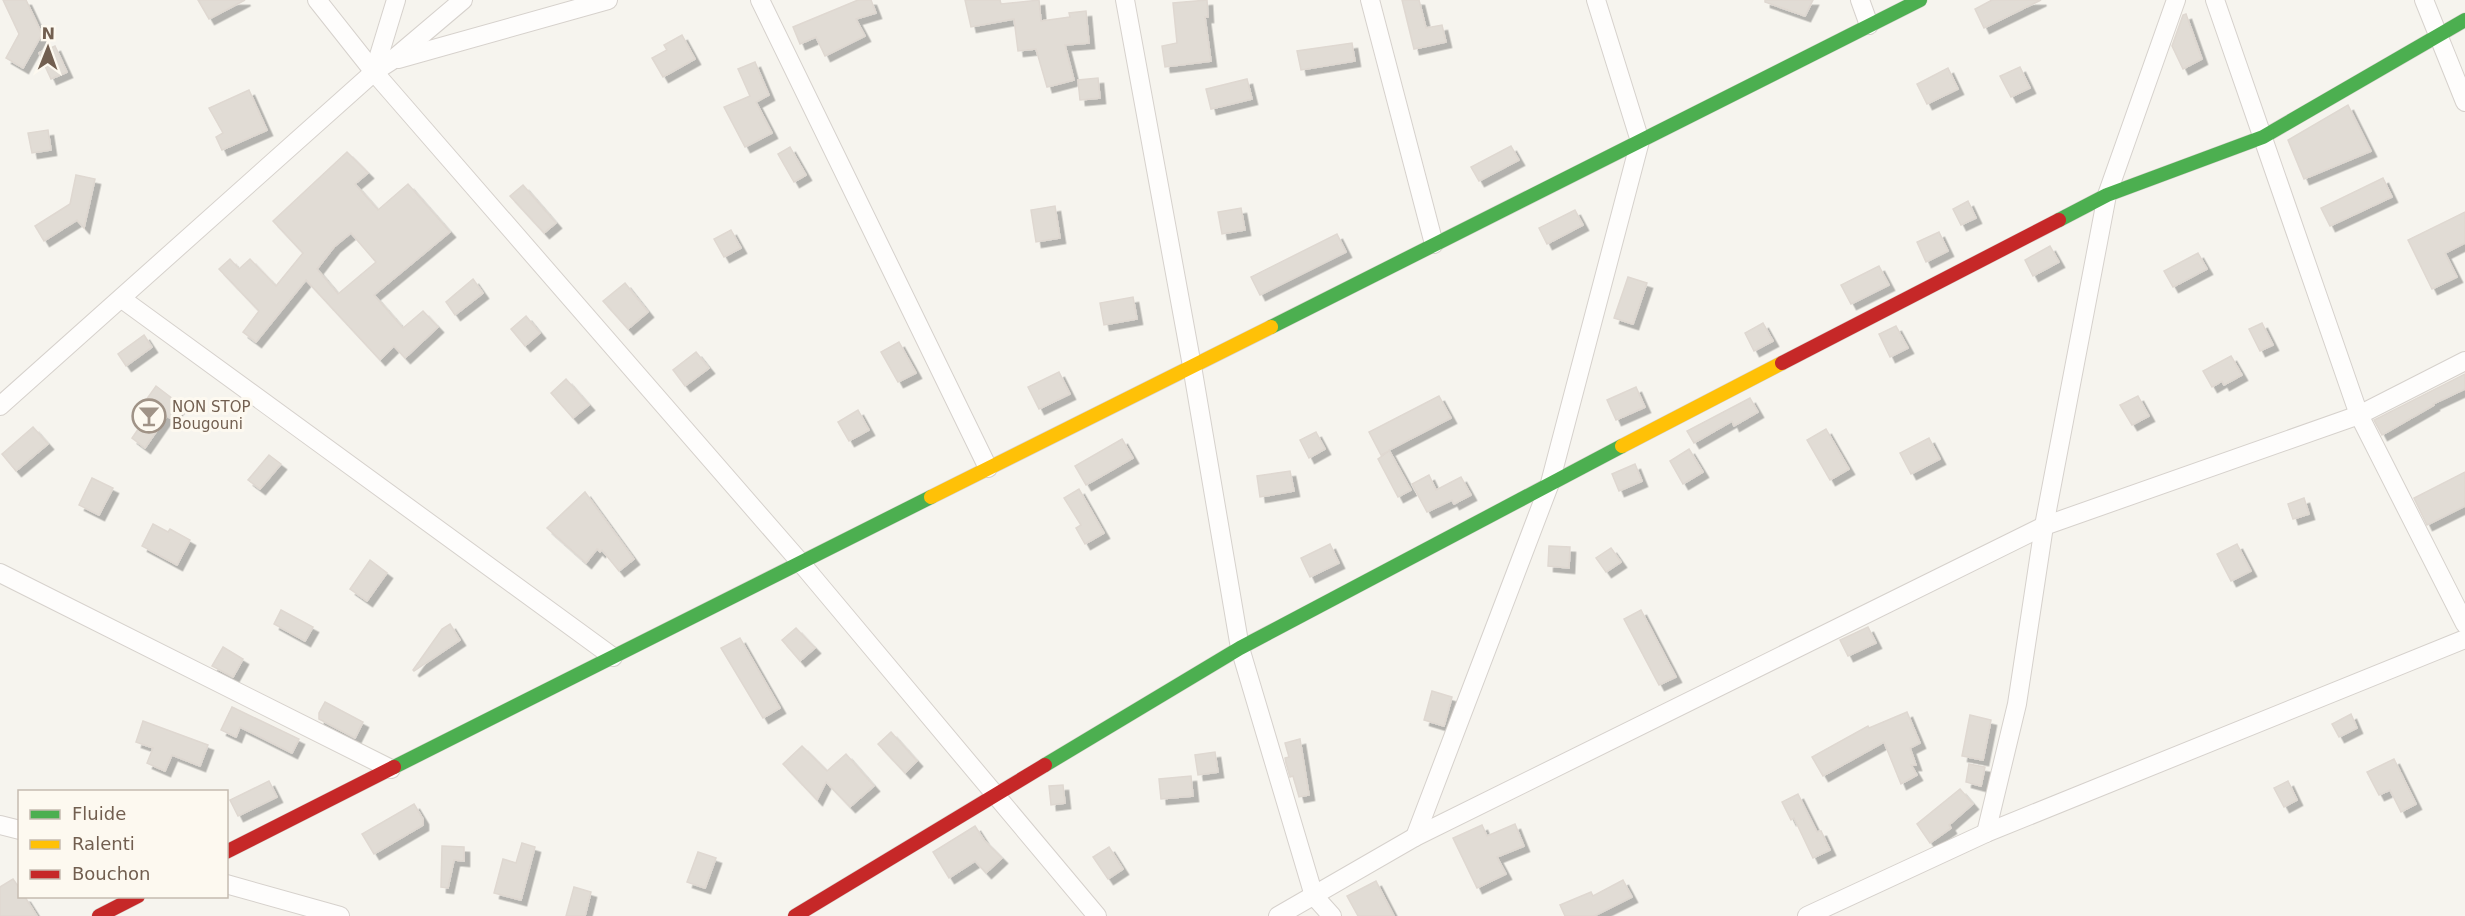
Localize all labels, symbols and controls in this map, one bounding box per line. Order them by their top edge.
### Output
north arrow [18,18,78,78]
text: N [41,24,55,43]
bar icon: NON STOP Bougouni [131,398,167,434]
place label: NON STOP Bougouni [172,398,251,433]
legend [18,790,228,898]
text: Fluide [72,803,126,824]
text: Ralenti [72,833,135,854]
text: Bouchon [72,863,151,884]

